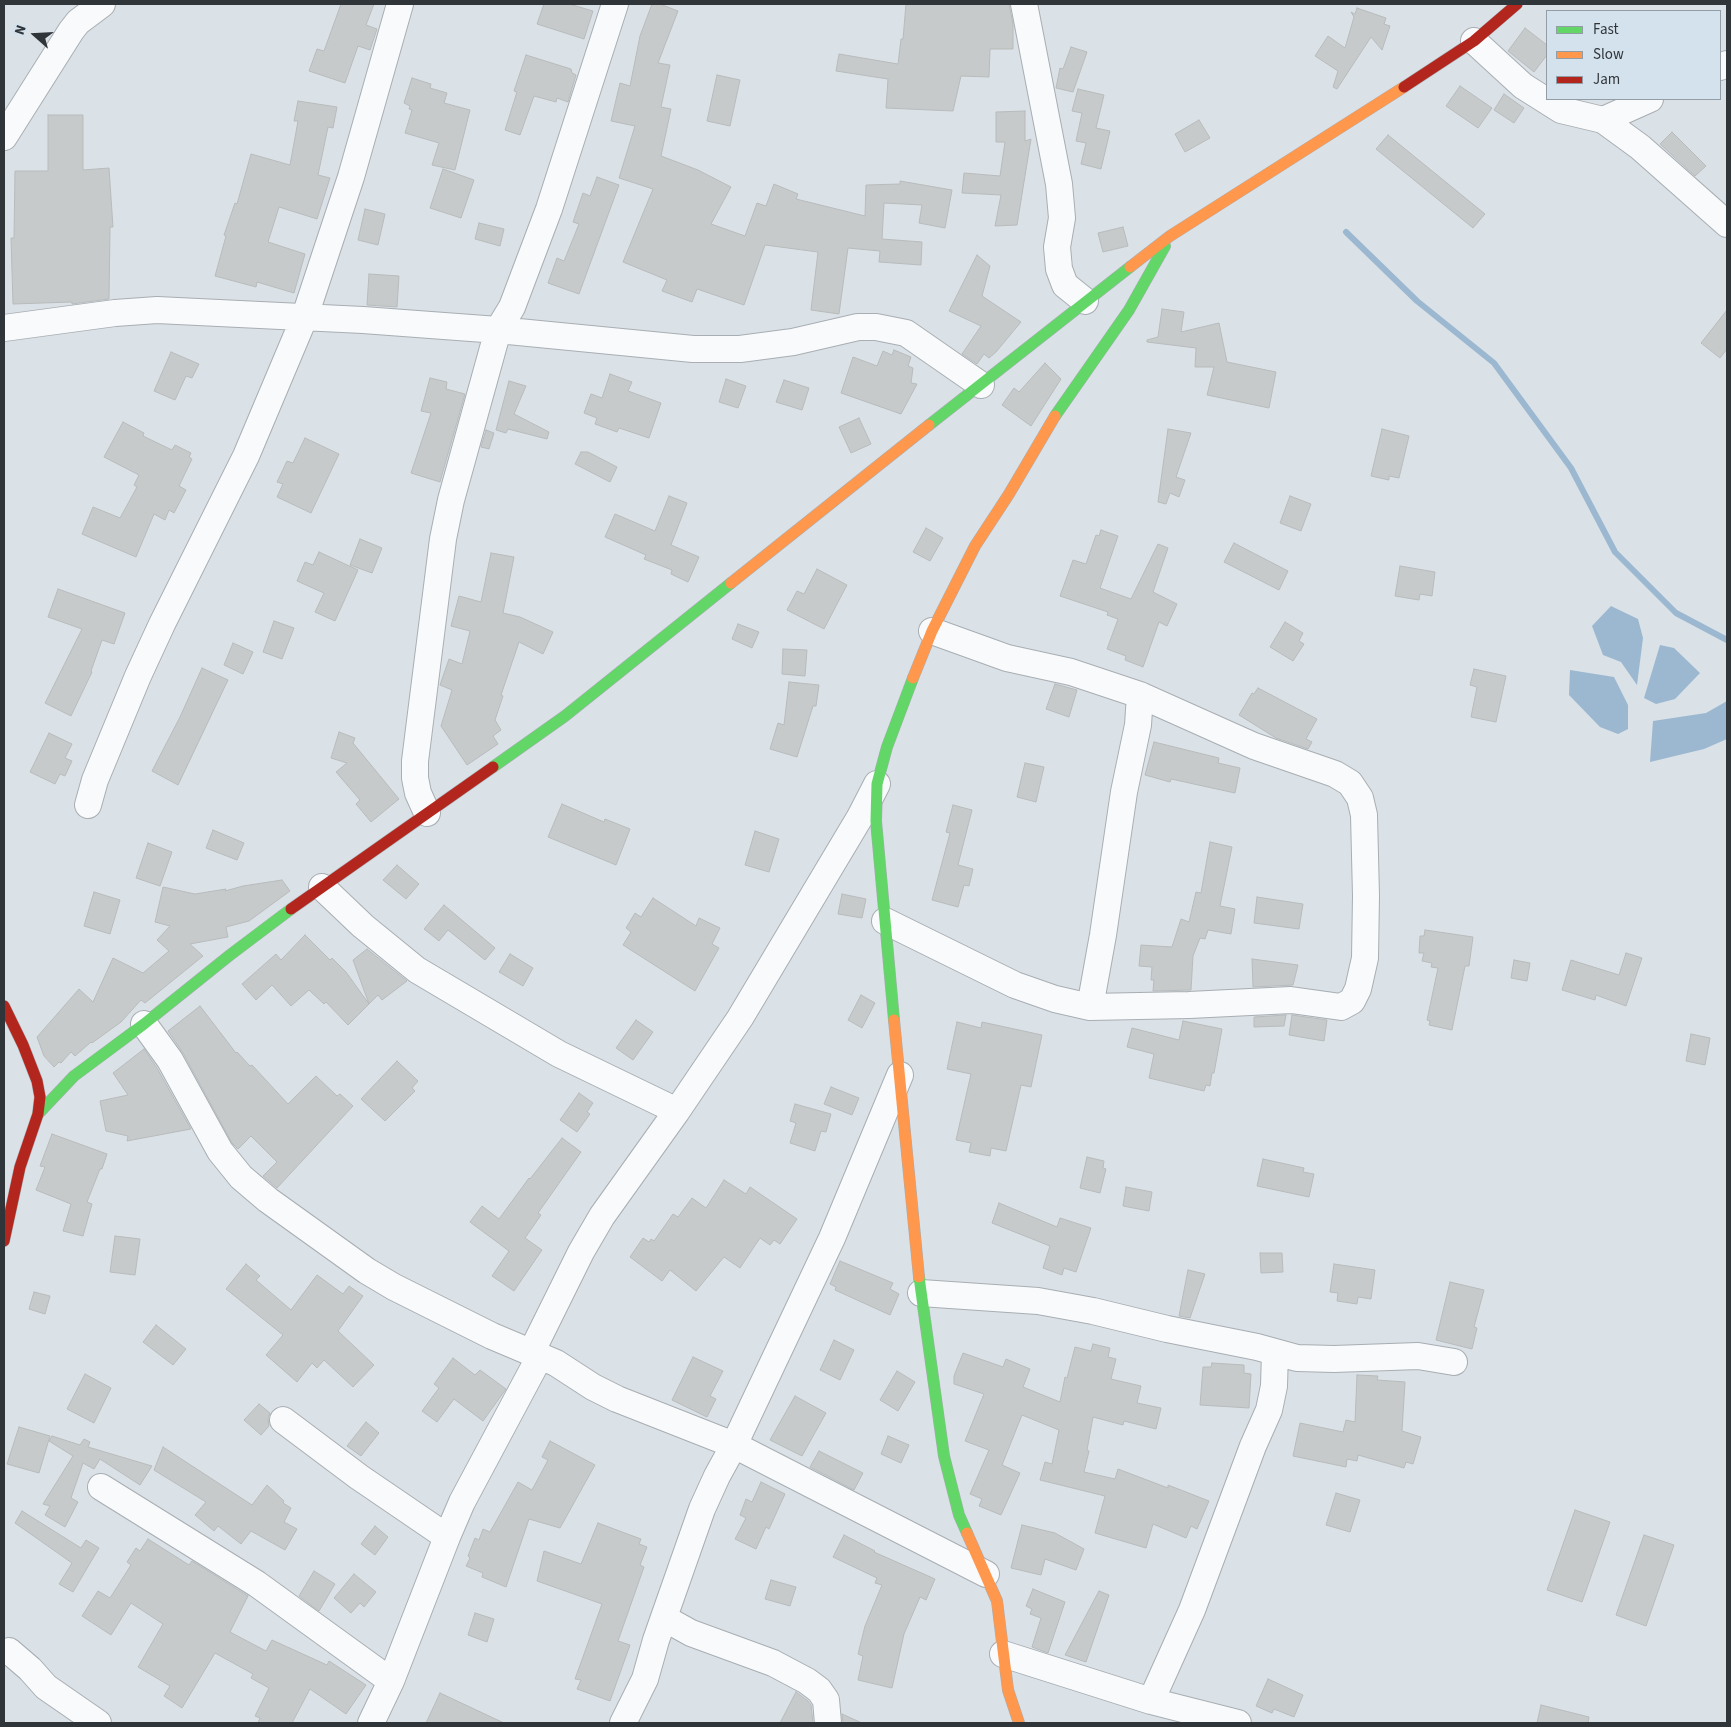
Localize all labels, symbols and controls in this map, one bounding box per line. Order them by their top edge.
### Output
north arrow [10,10,60,60]
legend [1546,10,1721,100]
text: Fast [1593,19,1619,40]
text: N [10,22,32,38]
text: Slow [1593,44,1624,65]
text: Jam [1593,69,1620,90]

